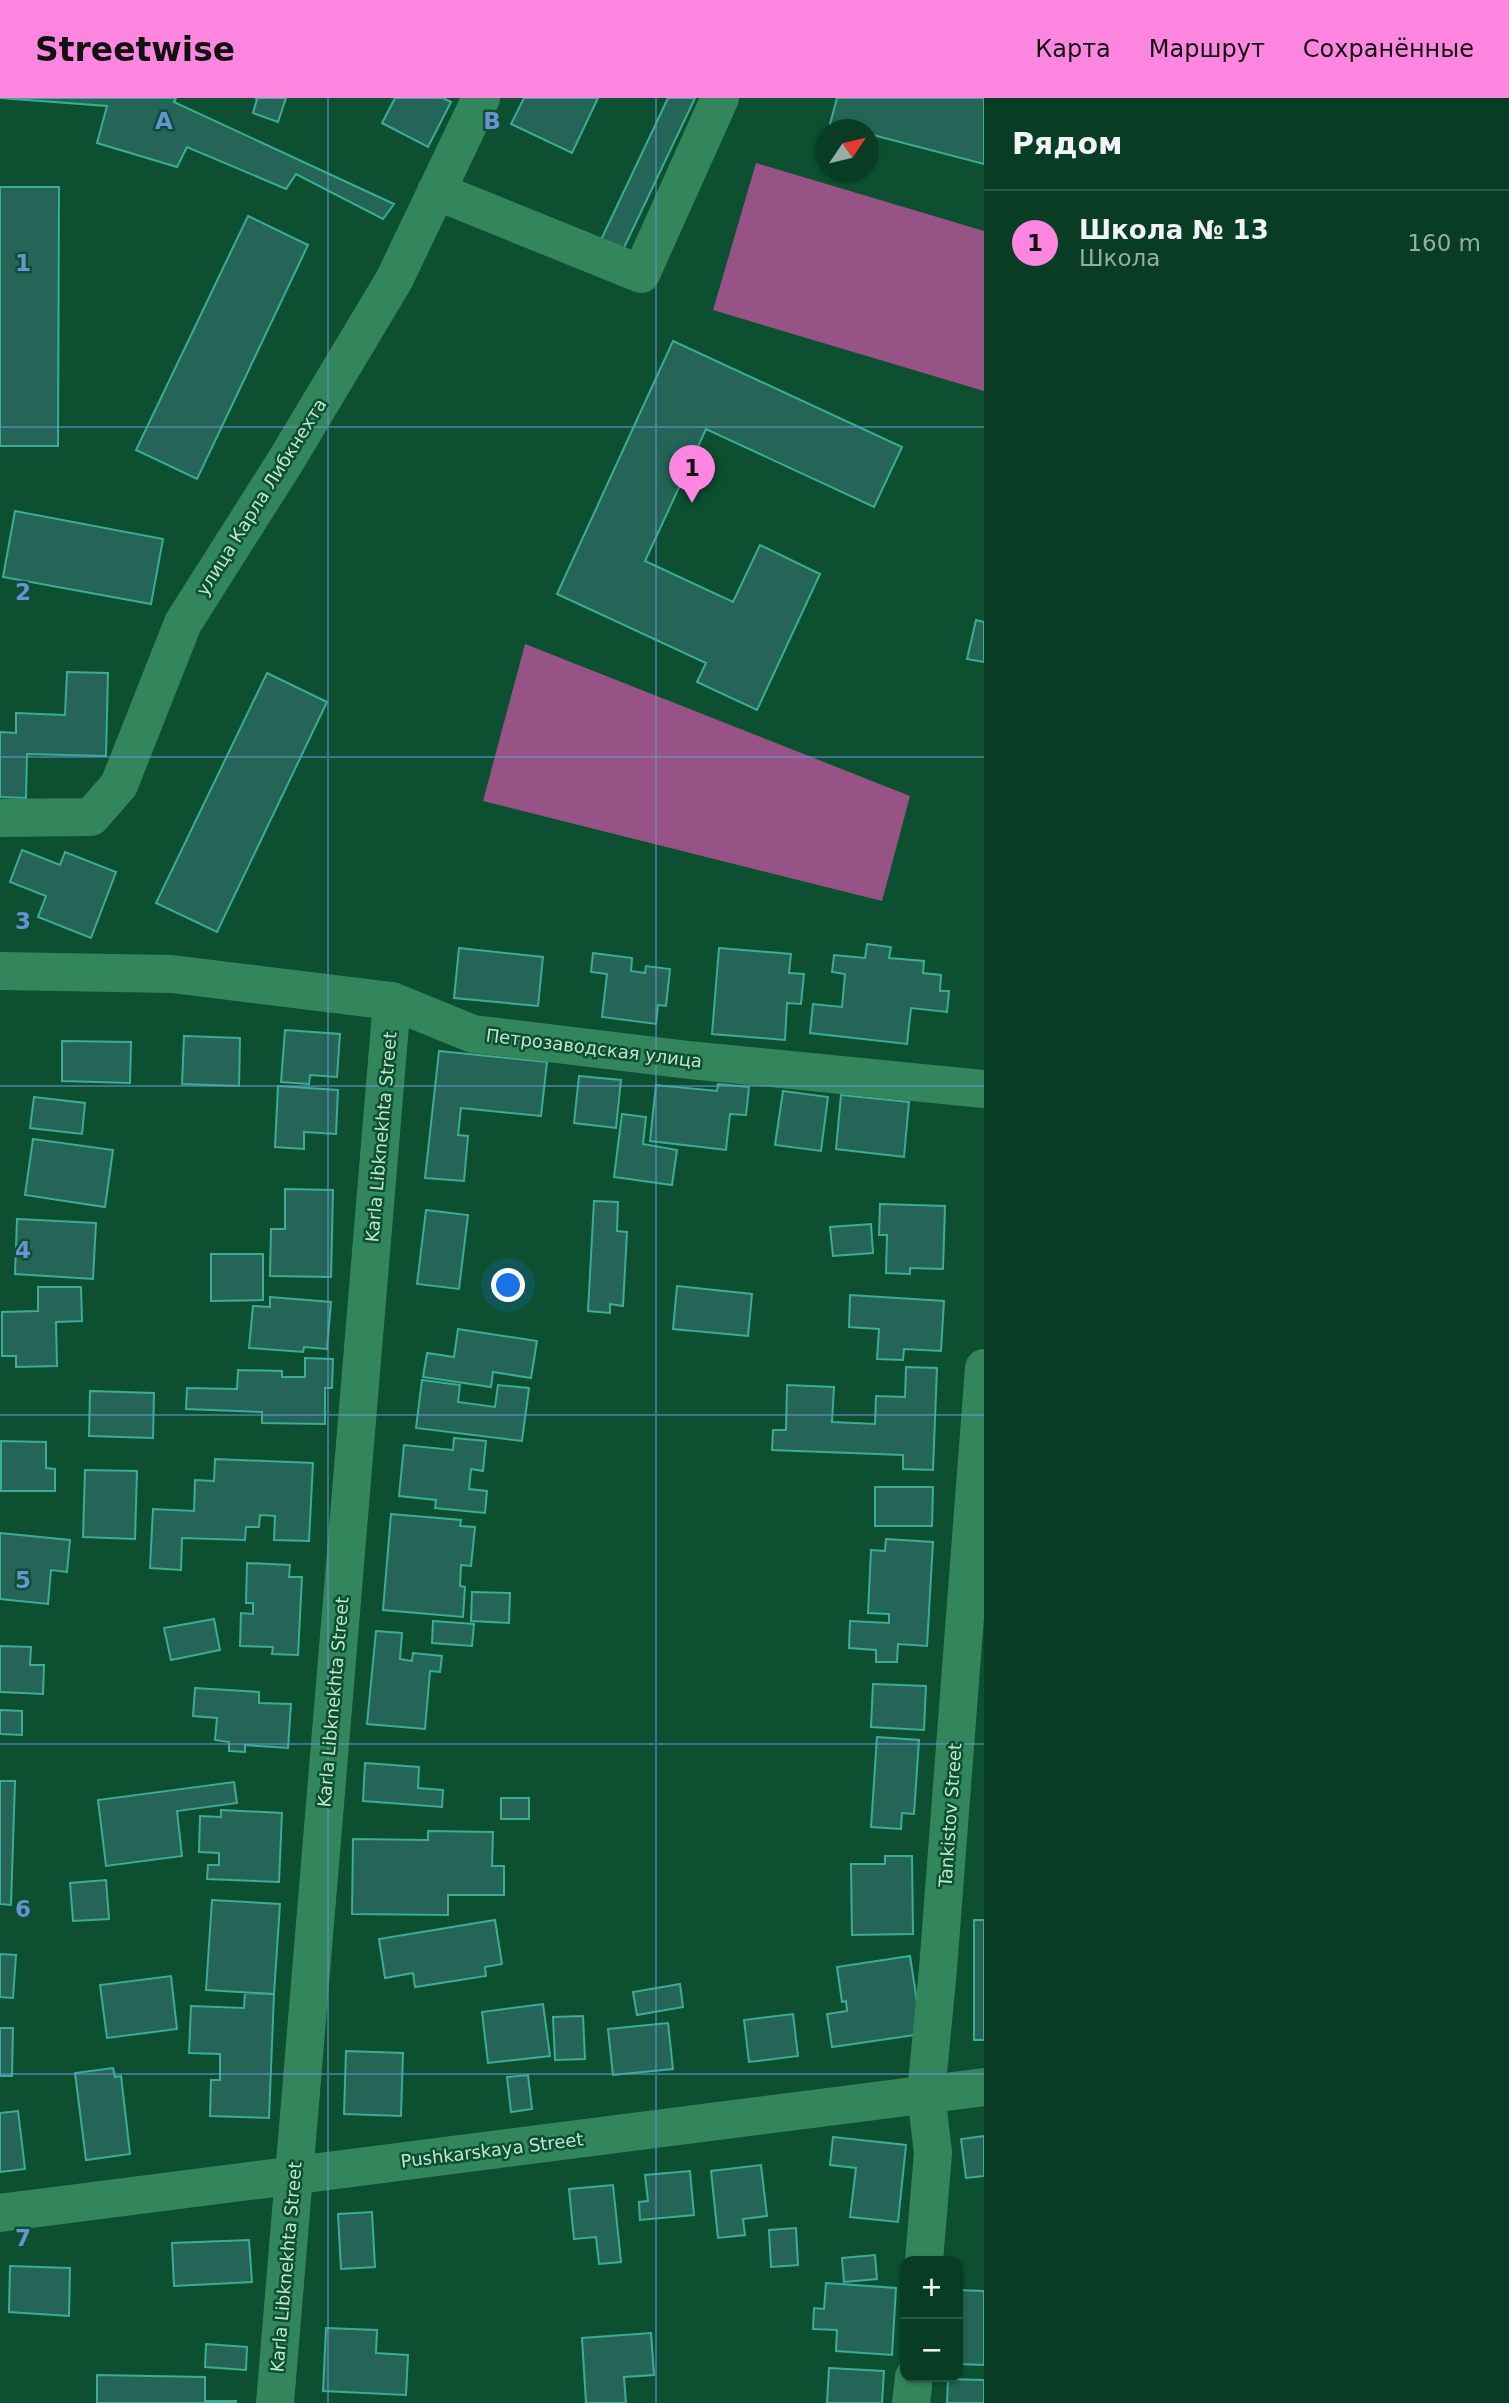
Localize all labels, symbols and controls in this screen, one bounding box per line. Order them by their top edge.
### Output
text: Streetwise [35,30,235,69]
text: Карта [1035,35,1111,63]
text: Маршрут [1149,35,1265,63]
text: Сохранённые [1303,35,1474,63]
text: A [155,108,173,134]
text: B [483,108,501,134]
north arrow [816,119,879,182]
text: Рядом [1012,126,1123,161]
text: Школа № 13 [1079,215,1269,245]
text: 1 [1027,230,1043,256]
text: 160 m [1407,230,1481,256]
text: Школа [1079,245,1160,271]
text: 1 [15,250,31,276]
street label: улица Карла Либкнехта [192,395,330,599]
pin: 1 [669,445,715,503]
text: 2 [15,579,31,605]
text: 3 [15,908,31,934]
street label: Петрозаводская улица [485,1024,703,1072]
street label: Karla Libknekhta Street [361,1031,401,1243]
text: 4 [15,1237,31,1263]
your location [491,1268,525,1302]
text: 5 [15,1567,31,1593]
street label: Karla Libknekhta Street [313,1596,353,1808]
street label: Tankistov Street [934,1742,966,1889]
text: 6 [15,1896,31,1922]
street label: Pushkarskaya Street [399,2128,585,2172]
street label: Karla Libknekhta Street [266,2161,306,2373]
text: 7 [15,2225,31,2251]
map controls [900,2256,963,2382]
button: + [900,2256,963,2319]
button: − [900,2319,963,2382]

